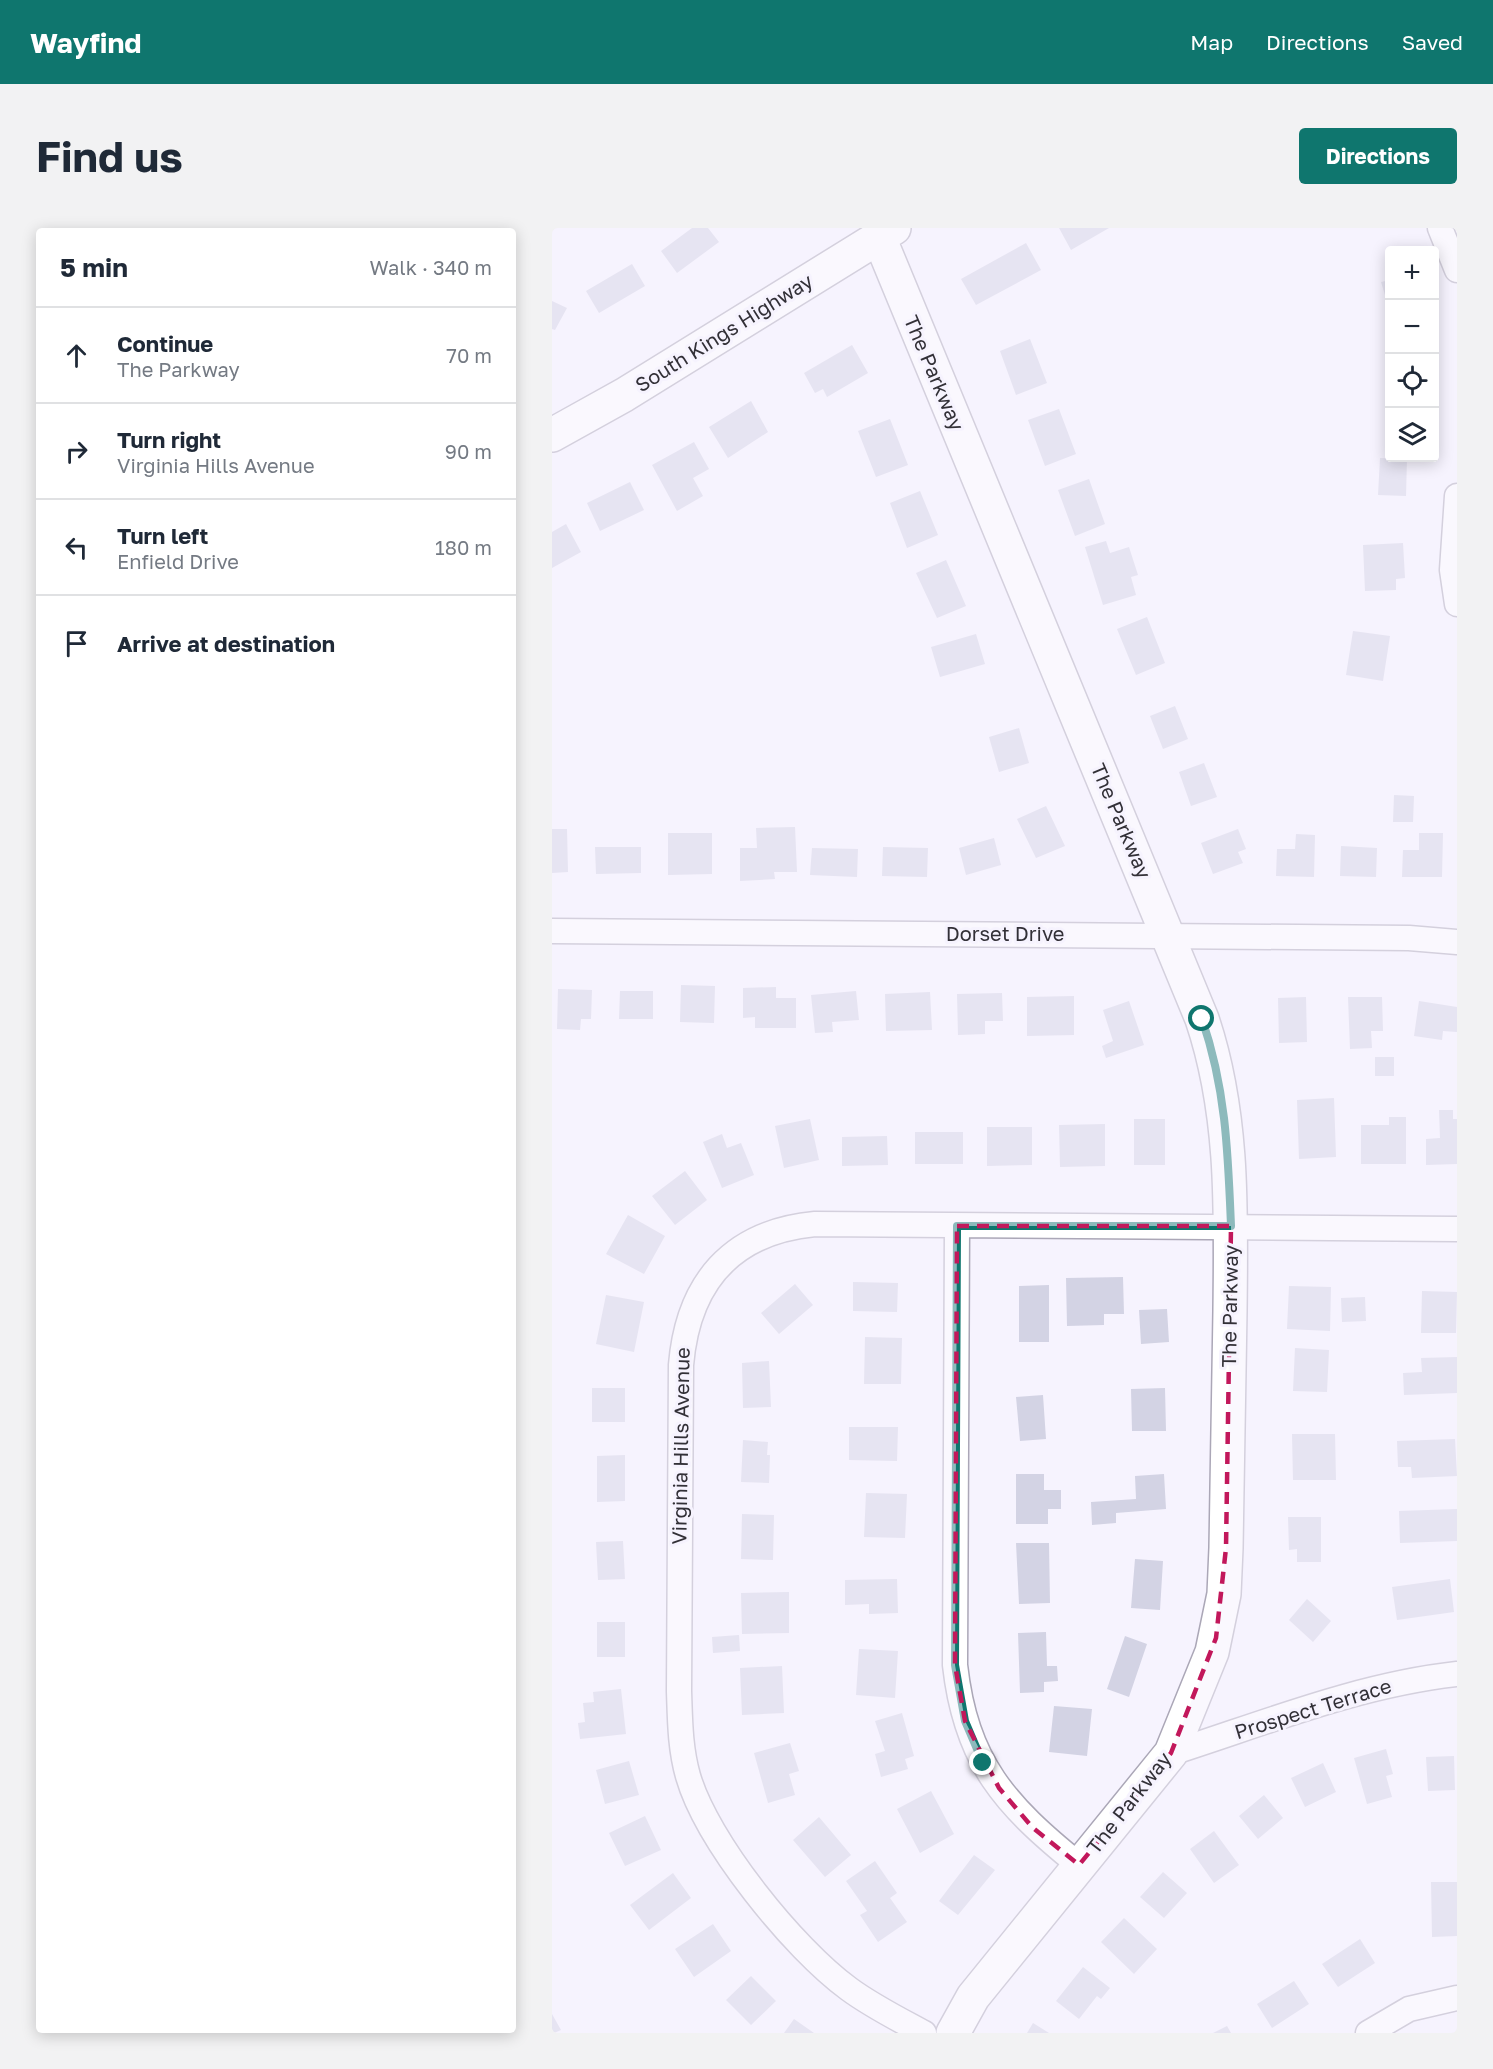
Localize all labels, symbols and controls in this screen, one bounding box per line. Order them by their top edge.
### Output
text: Wayfind [30,26,142,59]
text: Map [1190,29,1233,55]
text: Directions [1266,29,1369,55]
text: Saved [1402,29,1463,55]
button: Directions [1299,128,1457,184]
text: Find us [36,131,183,181]
map controls [1385,246,1439,462]
button: + [1385,246,1439,300]
text: 5 min [60,252,128,283]
text: Walk · 340 m [370,255,492,279]
street label: South Kings Highway [630,268,817,396]
button: − [1385,300,1439,354]
street label: The Parkway [900,311,970,434]
text: Continue [117,330,213,357]
icon: ahead [60,339,93,372]
text: 70 m [446,343,492,367]
button: locate [1385,354,1439,408]
text: The Parkway [117,357,240,381]
button: layers [1385,408,1439,462]
text: Turn right [117,426,221,453]
icon: right [60,435,93,468]
text: 90 m [445,439,492,463]
text: Virginia Hills Avenue [117,453,315,477]
text: Turn left [117,522,208,549]
icon: left [60,531,93,564]
text: 180 m [435,535,492,559]
text: Enfield Drive [117,549,239,573]
icon: arrive [60,627,93,660]
text: Arrive at destination [117,630,335,657]
street label: The Parkway [1087,759,1157,882]
street label: Dorset Drive [946,921,1064,945]
route start [1188,1005,1214,1031]
street label: The Parkway [1216,1244,1242,1368]
street label: Virginia Hills Avenue [666,1347,694,1545]
street label: Prospect Terrace [1231,1673,1394,1743]
street label: The Parkway [1081,1747,1175,1858]
route end [969,1749,995,1775]

